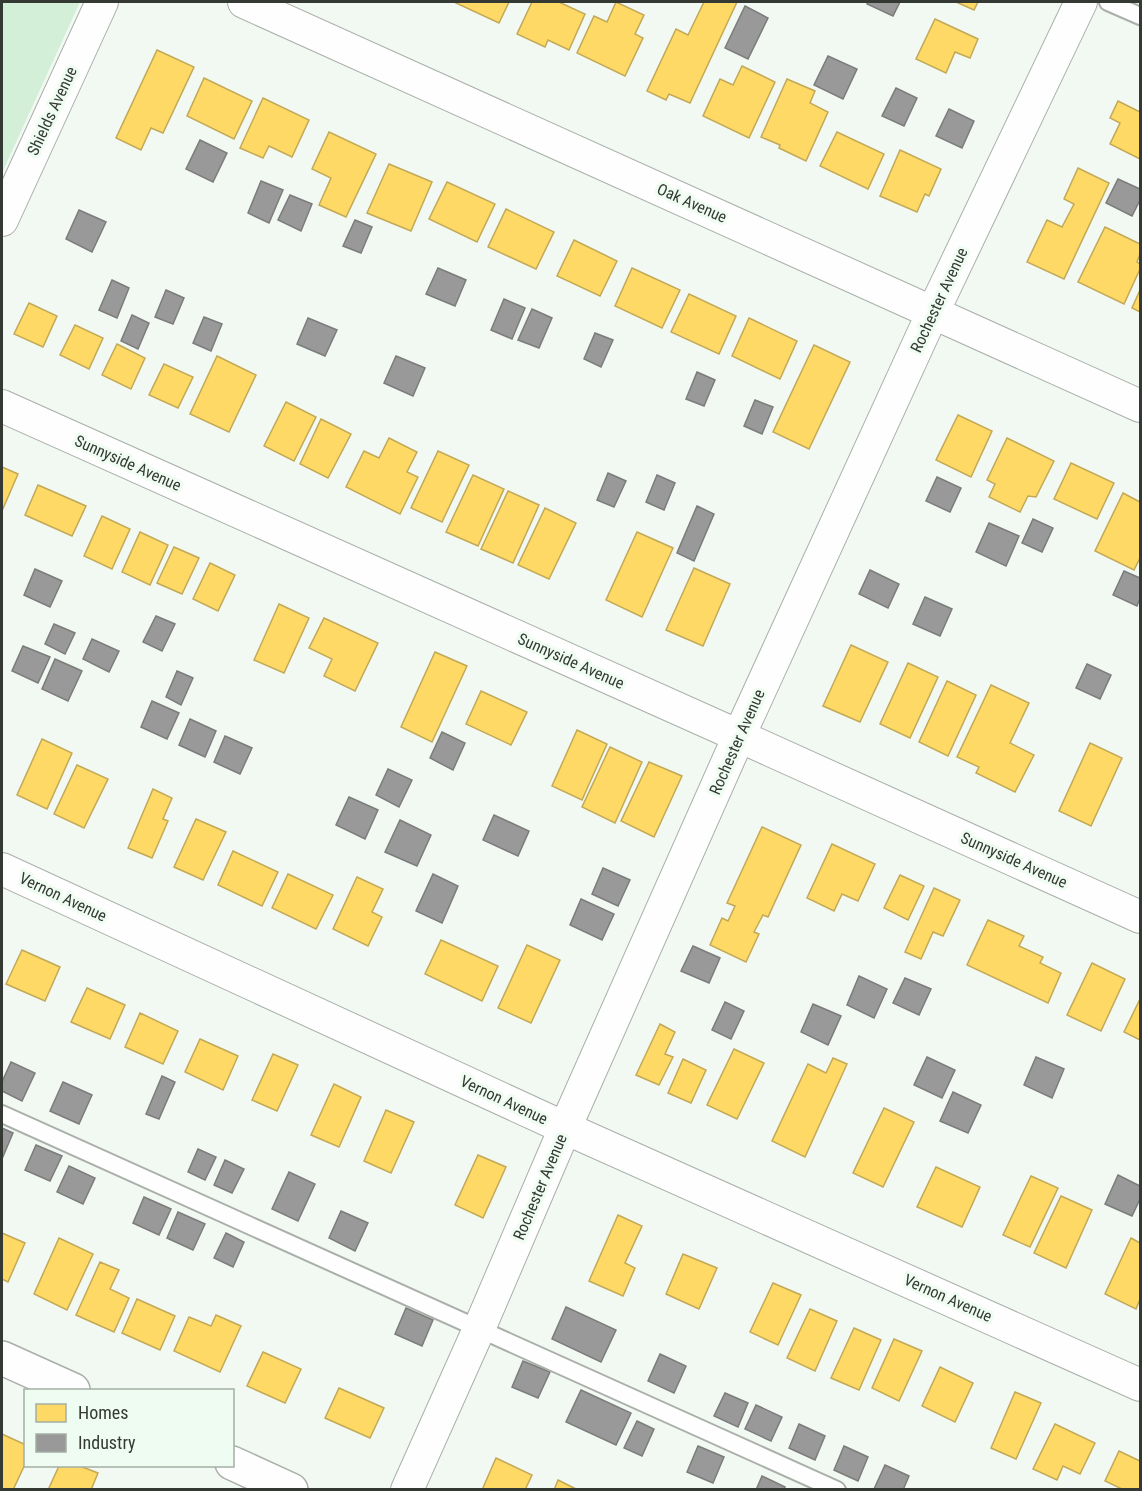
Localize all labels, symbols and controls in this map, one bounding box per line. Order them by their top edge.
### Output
street label: Shields Avenue [23,64,81,158]
street label: Oak Avenue [654,179,730,227]
street label: Rochester Avenue [906,245,972,355]
street label: Sunnyside Avenue [72,431,184,495]
street label: Sunnyside Avenue [515,629,627,693]
street label: Rochester Avenue [705,686,769,798]
street label: Sunnyside Avenue [958,828,1070,892]
street label: Vernon Avenue [16,868,110,926]
street label: Vernon Avenue [457,1071,551,1129]
street label: Rochester Avenue [509,1131,571,1243]
street label: Vernon Avenue [901,1270,995,1326]
legend [24,1389,234,1467]
text: Homes [78,1402,128,1423]
text: Industry [78,1432,136,1453]

